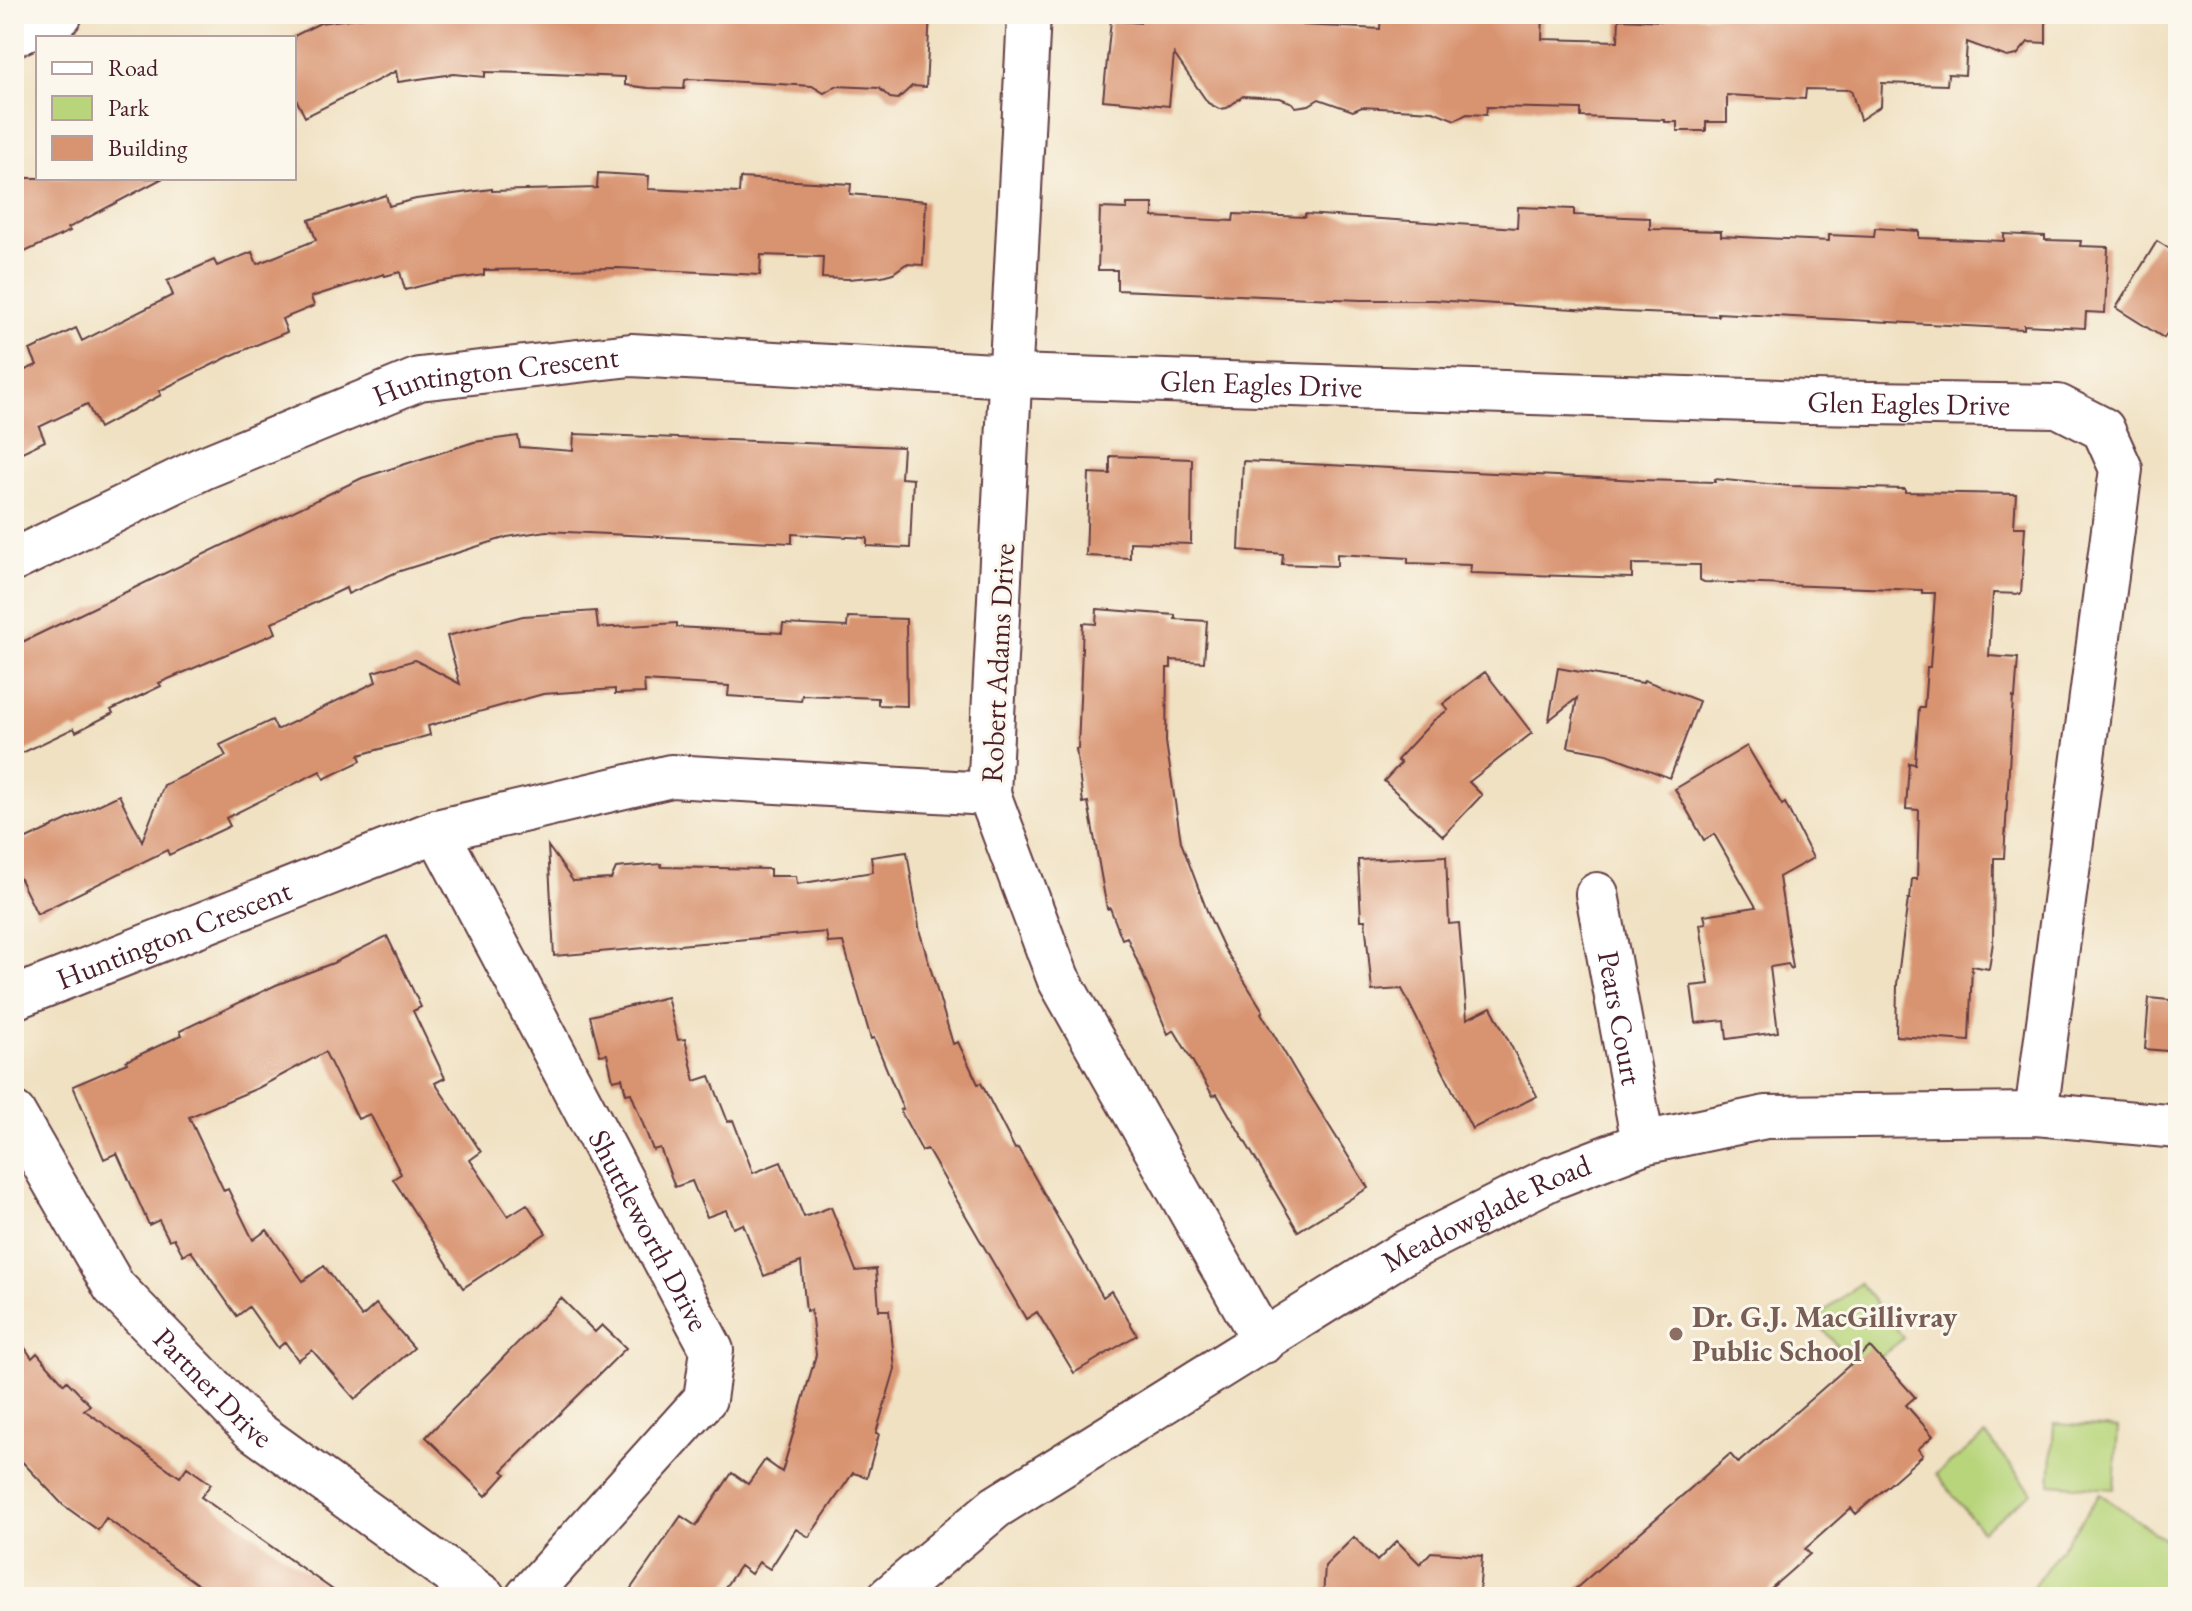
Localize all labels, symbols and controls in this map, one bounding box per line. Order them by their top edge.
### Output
legend [36,36,296,180]
text: Road [108,52,159,83]
text: Park [108,92,150,123]
text: Building [108,132,188,163]
street label: Huntington Crescent [367,336,621,415]
street label: Glen Eagles Drive [1159,361,1363,406]
street label: Glen Eagles Drive [1807,382,2010,424]
street label: Robert Adams Drive [972,542,1023,784]
street label: Huntington Crescent [51,870,297,998]
street label: Pears Court [1589,947,1652,1089]
street label: Shuttleworth Drive [580,1123,718,1338]
street label: Meadowglade Road [1374,1145,1597,1281]
place label: Dr. G.J. MacGillivray Public School [1692,1297,1958,1370]
street label: Partner Drive [145,1319,280,1456]
marker: Dr. G.J. MacGillivray Public School [1667,1325,1685,1343]

